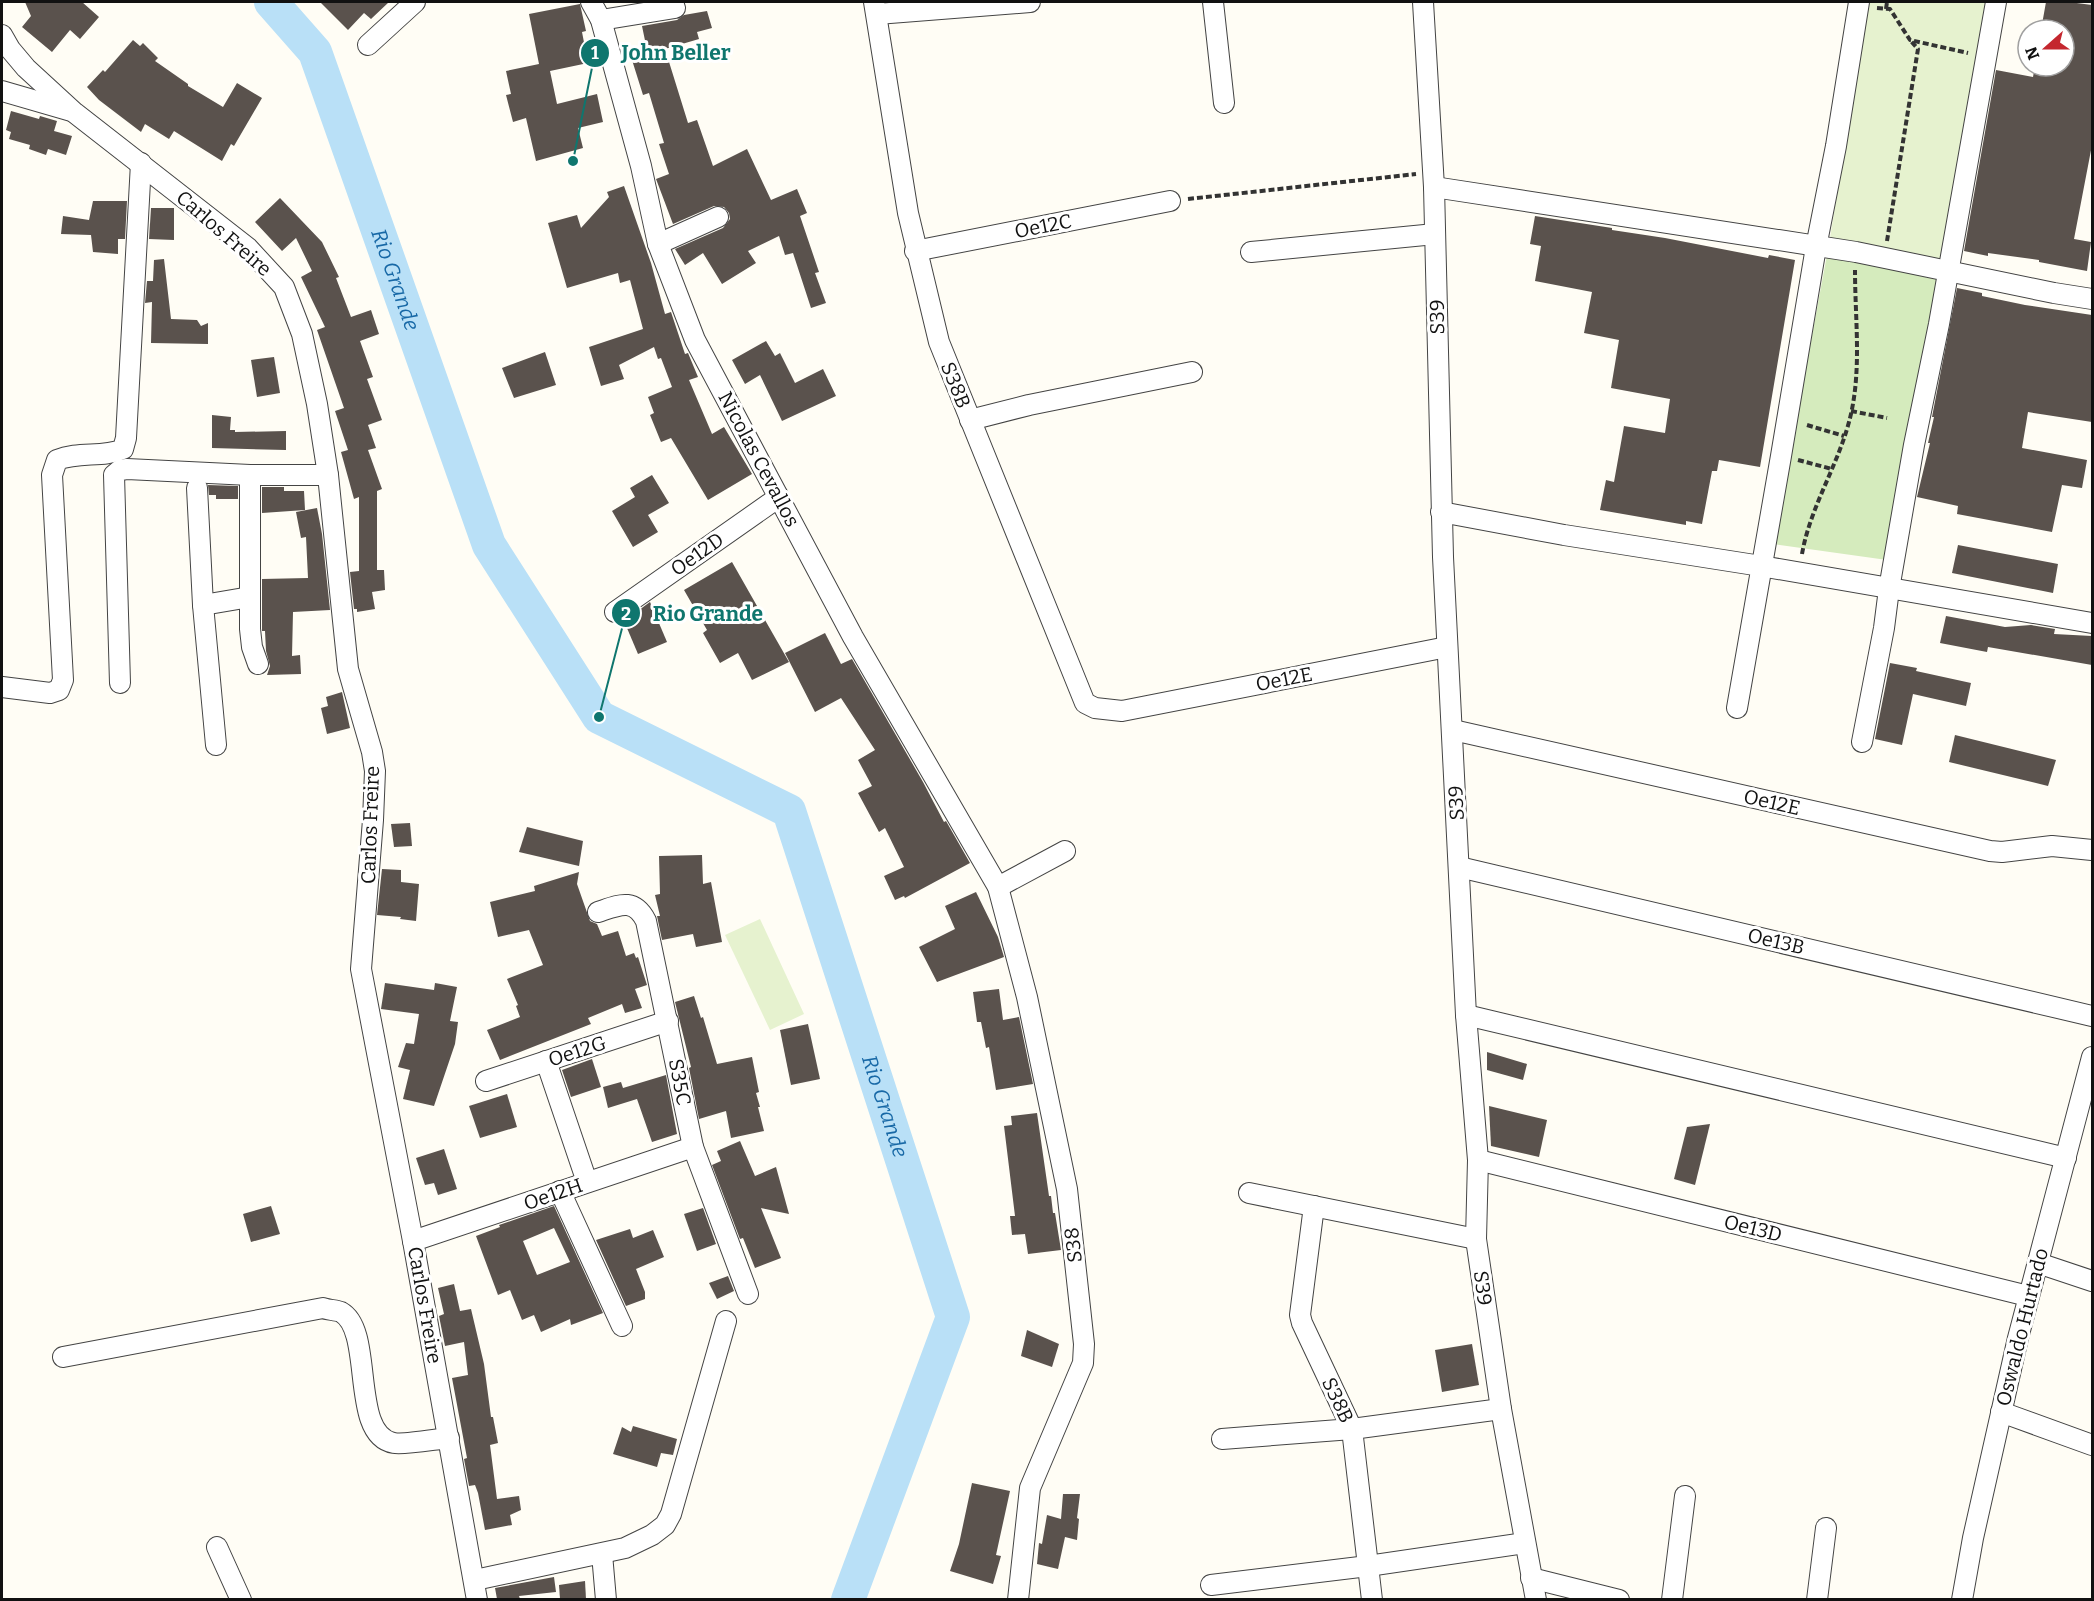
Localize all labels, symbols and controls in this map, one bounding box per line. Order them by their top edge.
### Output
north arrow [2016,18,2076,78]
callout: John Beller [580,33,743,72]
text: John Beller [620,40,731,66]
text: 1 [591,42,599,64]
text: N [2021,44,2044,62]
street label: Carlos Freire [172,185,276,281]
street label: Oe12C [1012,209,1074,243]
water label: Rio Grande [365,225,425,334]
street label: S39 [1425,299,1449,335]
street label: S38B [936,358,976,412]
street label: Nicolas Cevallos [713,387,805,531]
street label: Oe12D [666,527,728,581]
callout: Rio Grande [611,594,775,633]
text: Rio Grande [653,601,763,627]
text: 2 [621,603,631,625]
street label: Oe12E [1254,662,1314,696]
street label: Carlos Freire [356,766,384,884]
street label: Oe12E [1741,784,1803,820]
street label: S39 [1443,785,1469,821]
street label: Oe13B [1745,923,1807,959]
street label: Oe12G [545,1030,609,1072]
water label: Rio Grande [856,1052,914,1161]
street label: S35C [664,1057,696,1107]
street label: Oe12H [520,1173,586,1215]
street label: Oe13D [1721,1209,1785,1247]
street label: S38 [1059,1226,1087,1264]
street label: Carlos Freire [403,1245,447,1365]
street label: Oswaldo Hurtado [1991,1245,2053,1409]
street label: S39 [1469,1269,1497,1307]
street label: S38B [1317,1373,1359,1427]

